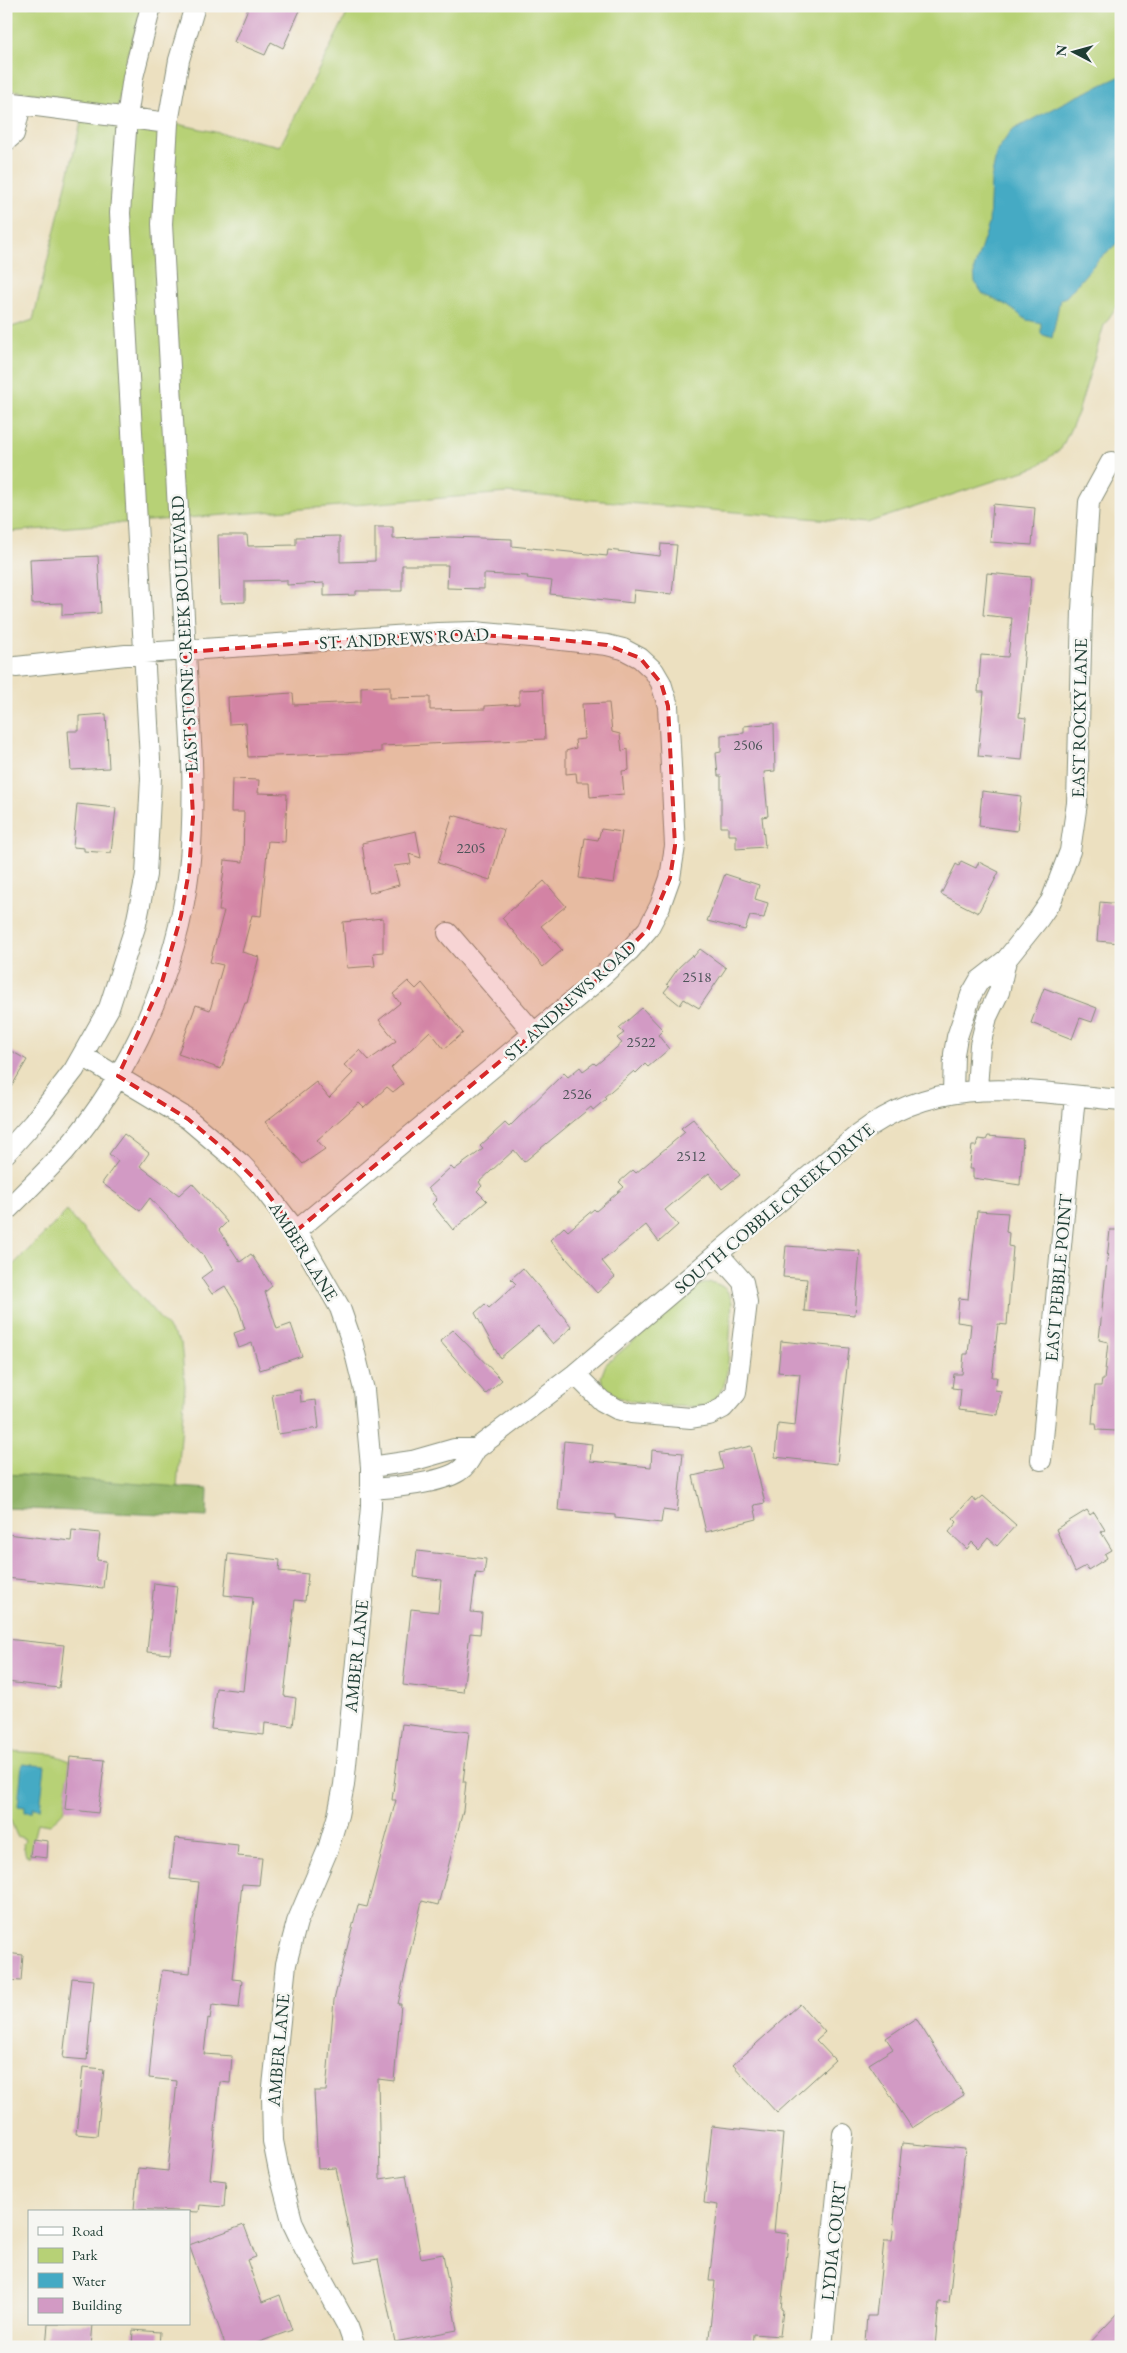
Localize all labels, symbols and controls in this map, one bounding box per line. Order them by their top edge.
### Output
north arrow [1050,28,1100,78]
text: N [1052,43,1071,57]
street label: EAST STONE CREEK BOULEVARD [165,495,203,773]
street label: ST. ANDREWS ROAD [318,622,490,654]
street label: EAST ROCKY LANE [1066,638,1092,798]
house number: 2506 [734,735,762,754]
house number: 2205 [457,838,485,857]
street label: ST. ANDREWS ROAD [499,935,641,1065]
house number: 2518 [683,967,711,986]
house number: 2522 [627,1032,656,1051]
house number: 2526 [563,1084,591,1103]
street label: SOUTH COBBLE CREEK DRIVE [669,1118,879,1298]
house number: 2512 [677,1146,706,1165]
street label: EAST PEBBLE POINT [1039,1192,1077,1363]
street label: AMBER LANE [264,1196,344,1305]
street label: AMBER LANE [339,1599,373,1714]
street label: AMBER LANE [262,1993,294,2108]
street label: LYDIA COURT [815,2179,851,2302]
legend [28,2210,190,2326]
text: Road [72,2221,104,2240]
text: Park [72,2245,99,2264]
text: Water [72,2271,106,2290]
text: Building [72,2295,122,2314]

